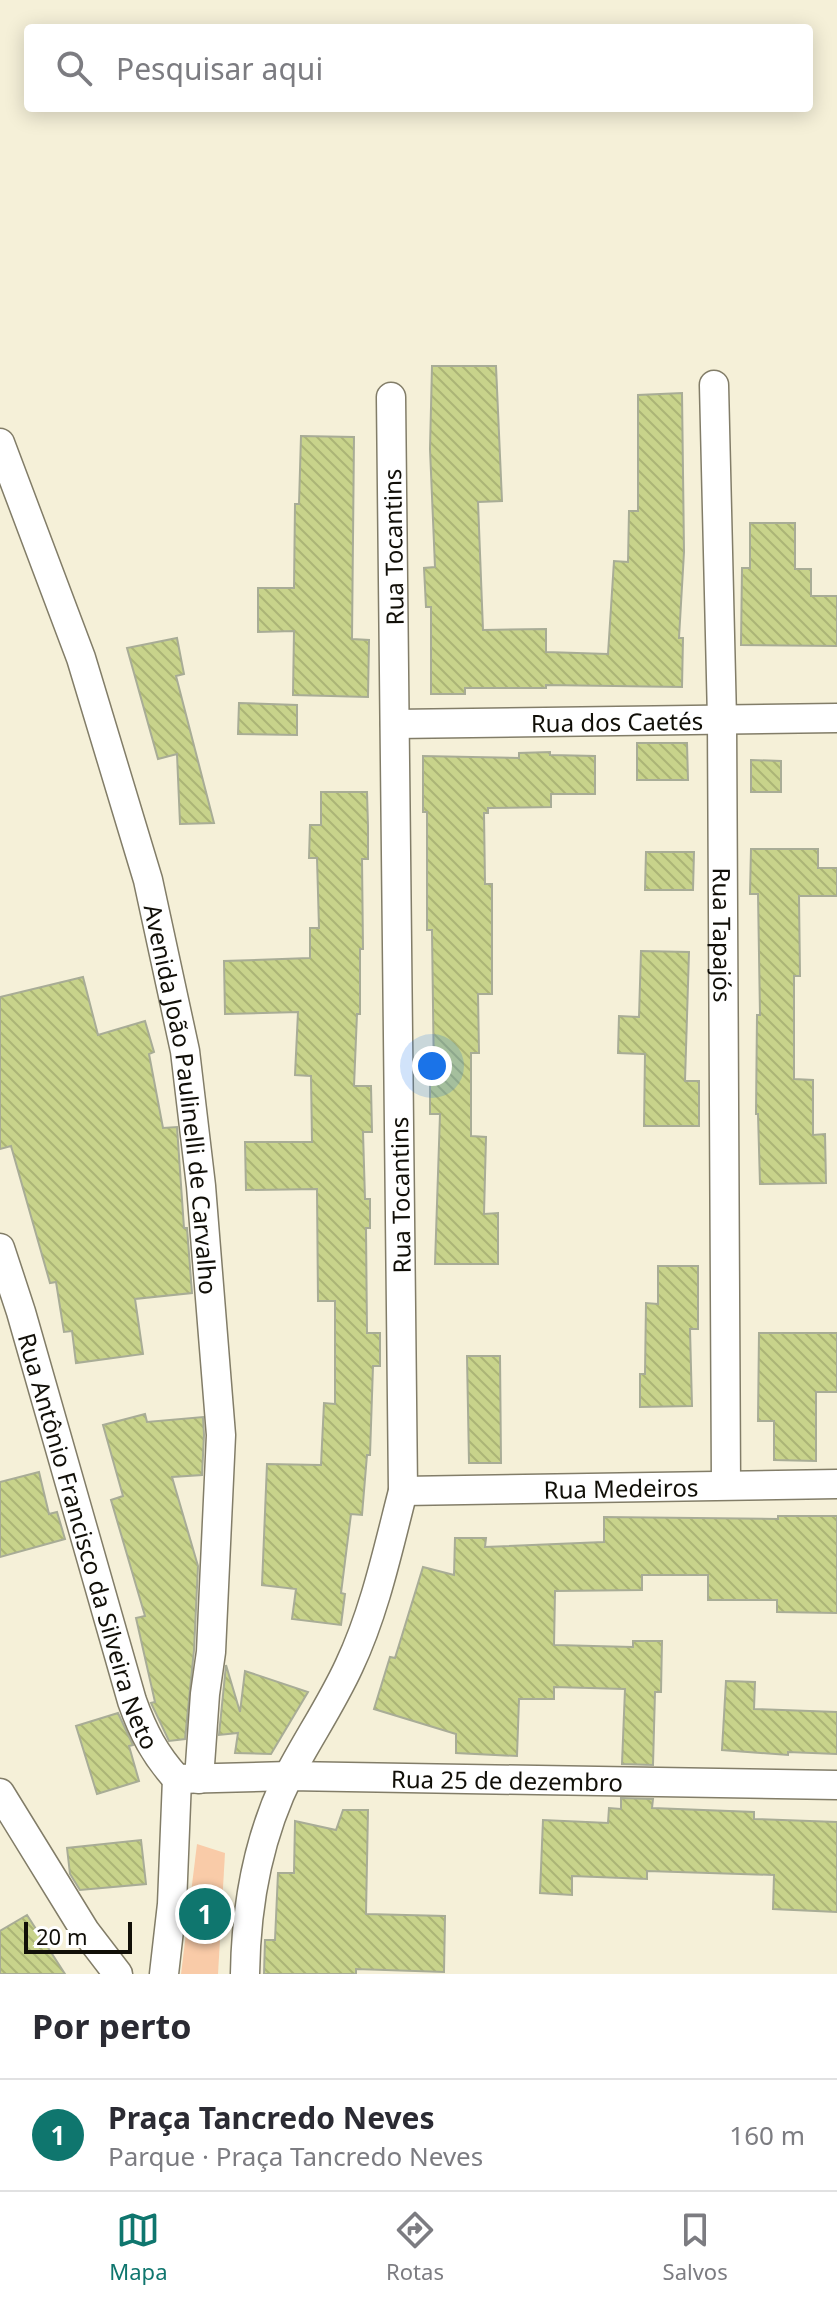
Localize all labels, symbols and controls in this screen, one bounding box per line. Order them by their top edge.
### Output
search box [24,24,813,112]
icon: search [52,46,96,90]
text: Pesquisar aqui [116,48,323,89]
street label: Rua Tocantins [375,468,411,626]
street label: Rua dos Caetés [531,703,703,739]
street label: Rua Tapajós [706,867,740,1002]
street label: Avenida João Paulinelli de Carvalho [137,901,226,1296]
your location [412,1046,452,1086]
street label: Rua Tocantins [382,1116,418,1274]
street label: Rua Antônio Francisco da Silveira Neto [11,1329,167,1755]
street label: Rua Medeiros [543,1470,699,1505]
street label: Rua 25 de dezembro [391,1761,623,1798]
pin: 1 [179,1884,231,1944]
scale bar [24,1918,132,1954]
text: 20 m [36,1921,87,1951]
text: Por perto [32,2003,191,2049]
text: Praça Tancredo Neves [108,2097,435,2138]
text: 1 [51,2117,65,2153]
text: 160 m [729,2117,805,2153]
text: Parque · Praça Tancredo Neves [108,2138,483,2174]
tab: Mapa [109,2208,167,2286]
tab: Rotas [386,2208,444,2286]
tab: Salvos [663,2208,728,2286]

